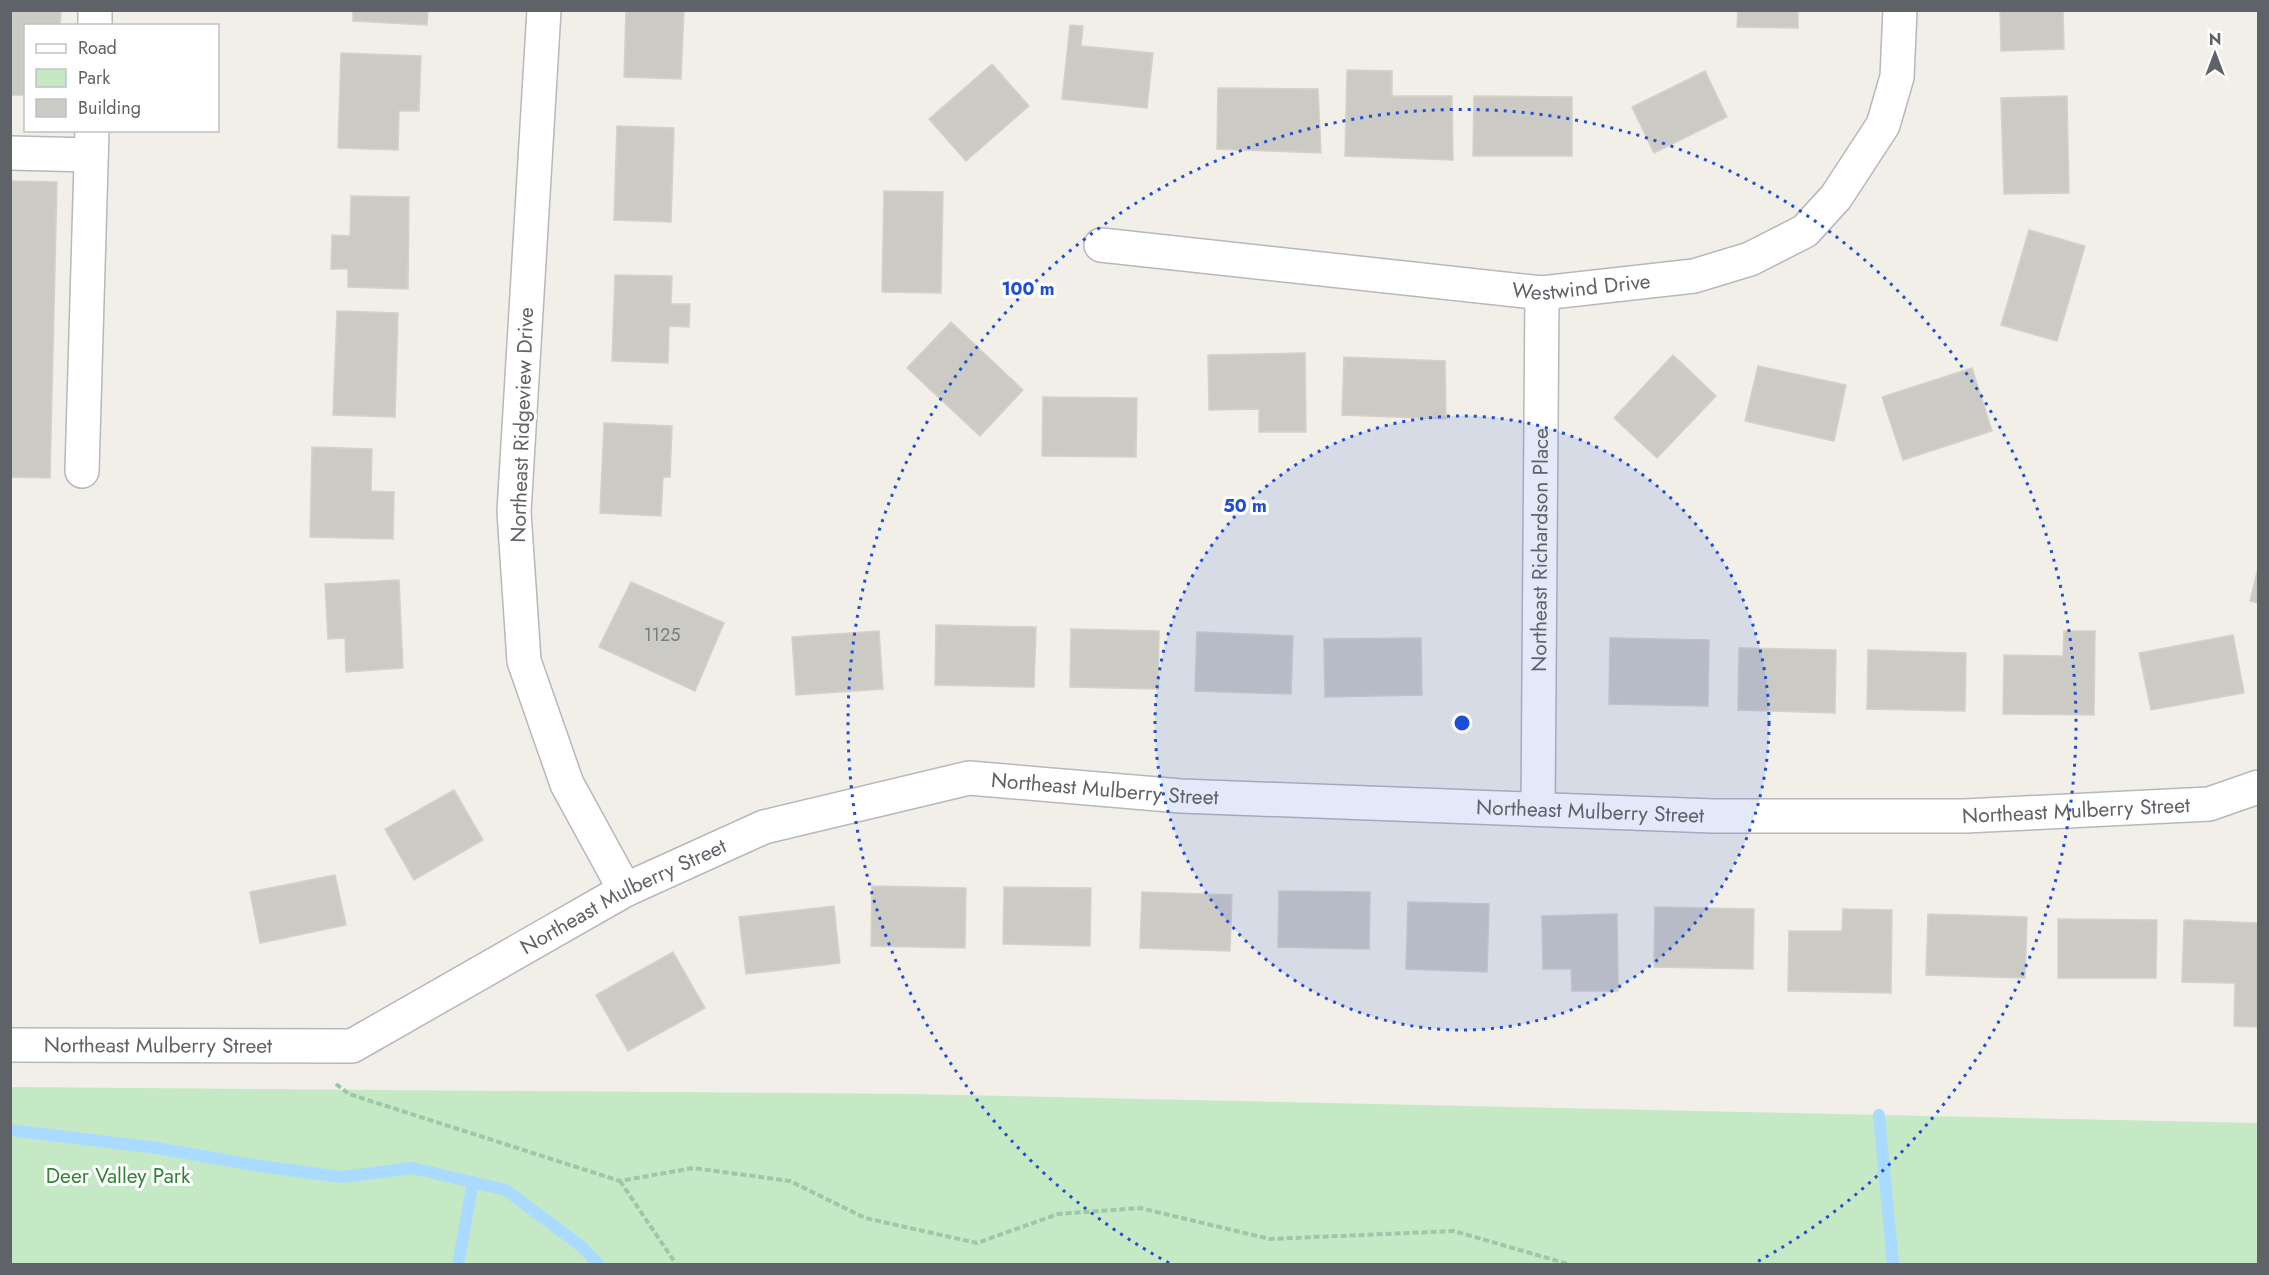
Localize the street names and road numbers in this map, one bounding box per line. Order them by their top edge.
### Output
street label: Westwind Drive [1510,266,1652,308]
street label: Northeast Ridgeview Drive [503,306,541,543]
street label: Northeast Richardson Place [1524,428,1556,672]
street label: Northeast Mulberry Street [990,765,1219,812]
street label: Northeast Mulberry Street [1961,790,2191,831]
street label: Northeast Mulberry Street [1476,792,1705,831]
street label: Northeast Mulberry Street [515,831,731,962]
street label: Northeast Mulberry Street [44,1030,272,1061]

